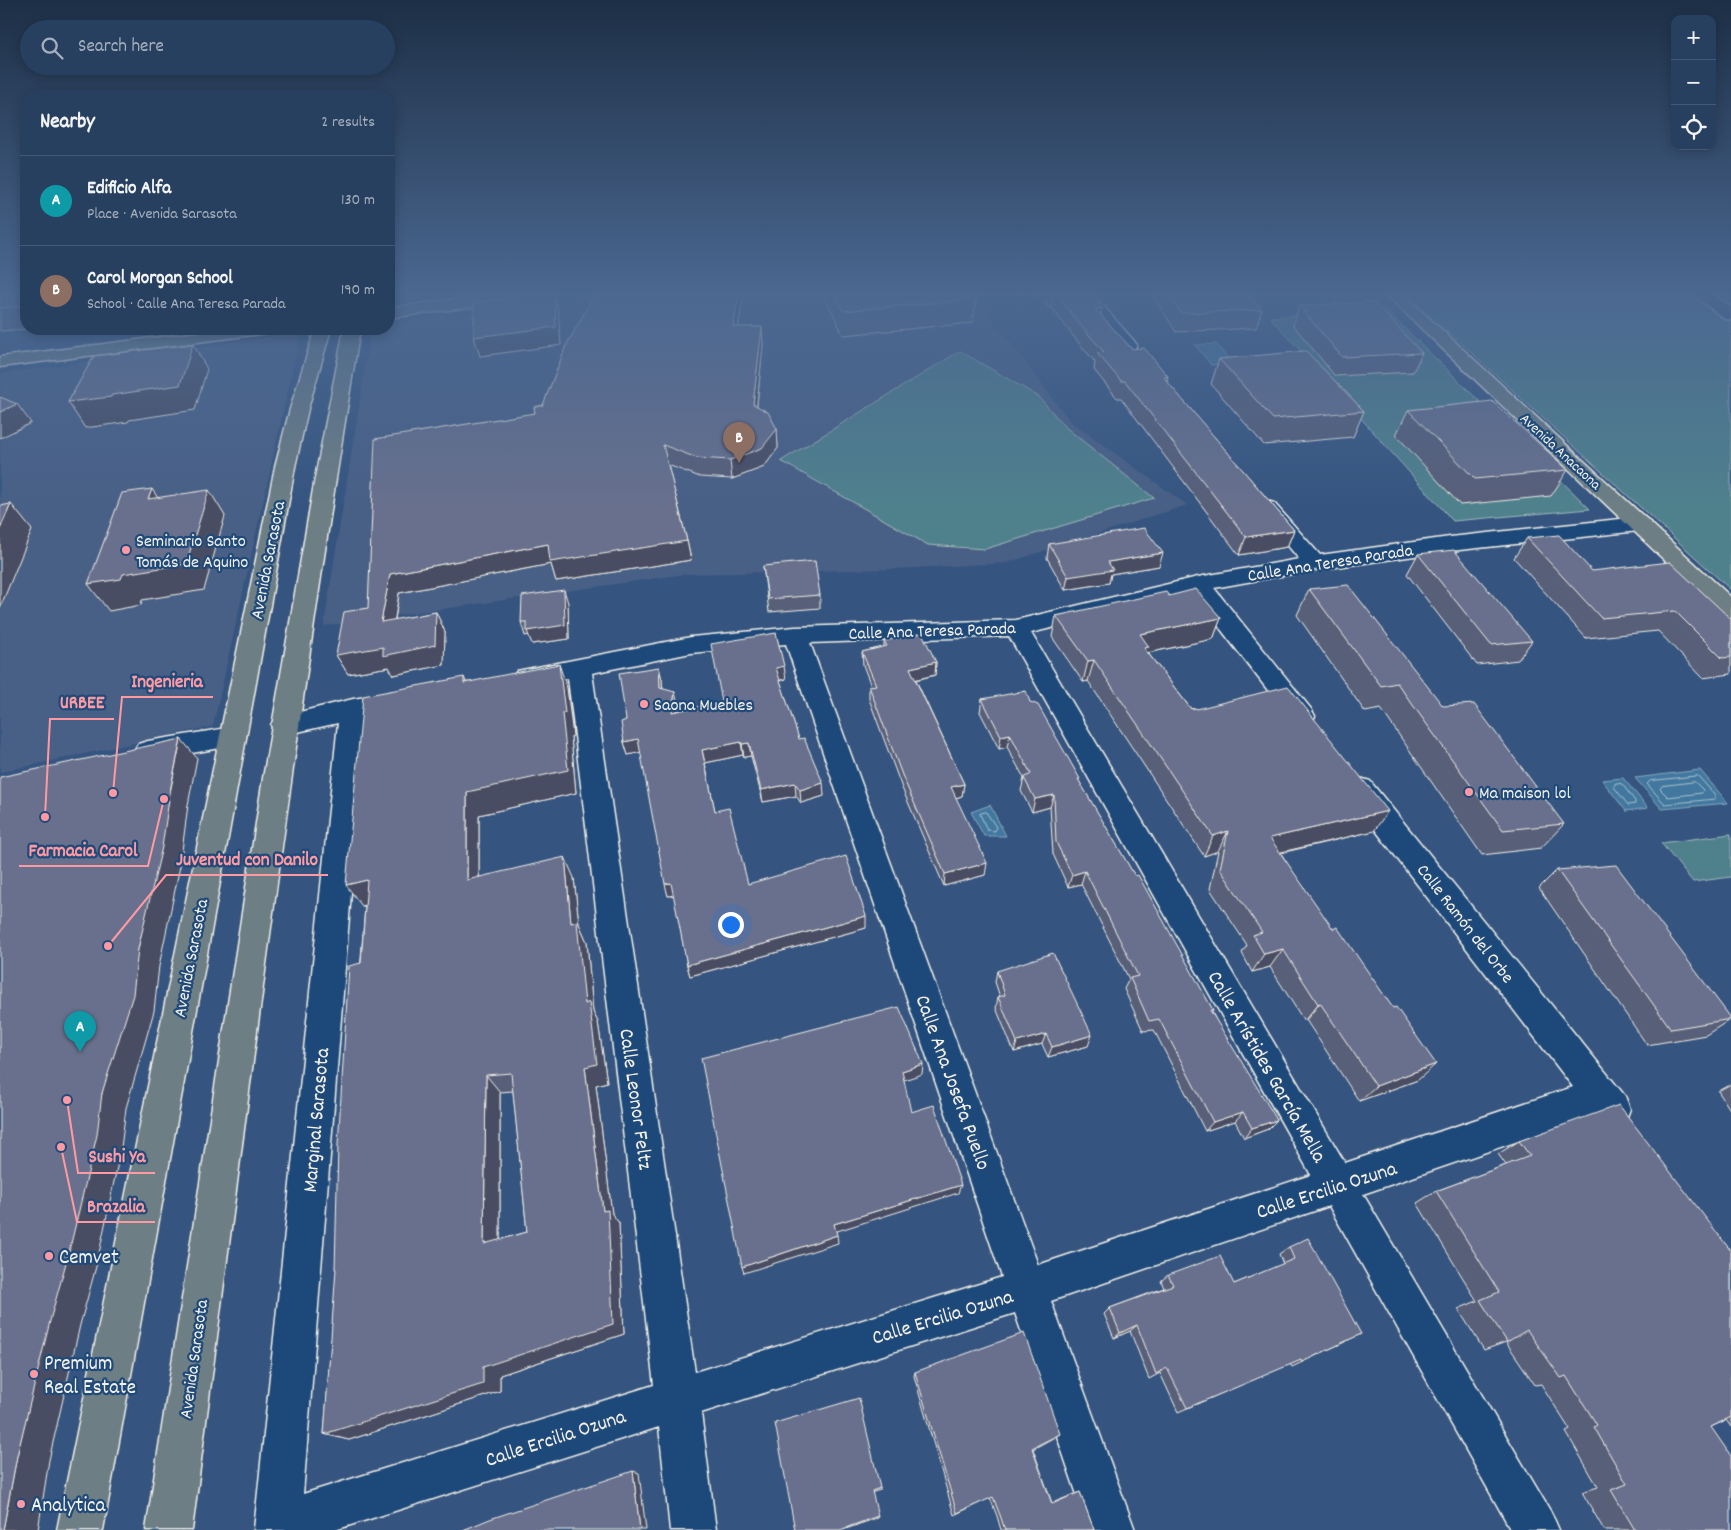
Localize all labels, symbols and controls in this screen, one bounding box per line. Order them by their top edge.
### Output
map controls [1671,15,1716,150]
button: + [1671,15,1716,60]
search box [20,20,395,75]
icon: search [38,34,66,62]
text: Search here [78,34,164,61]
button: − [1671,60,1716,105]
button: locate [1671,105,1716,150]
text: Nearby [40,108,95,138]
text: 2 results [321,111,375,134]
text: Edificio Alfa [87,176,171,203]
text: A [52,189,60,212]
text: 130 m [341,189,375,212]
text: Place · Avenida Sarasota [87,203,237,226]
text: Carol Morgan School [87,266,233,293]
text: B [52,279,60,302]
text: 190 m [341,279,375,302]
text: School · Calle Ana Teresa Parada [87,293,285,316]
street label: Avenida Anacaona [1514,409,1606,497]
pin: B [723,422,755,463]
street label: Avenida Sarasota [246,499,293,622]
place label: Seminario Santo Tomás de Aquino [136,530,248,576]
street label: Calle Ana Teresa Parada [1246,539,1415,590]
marker: Seminario Santo Tomás de Aquino [120,544,132,556]
street label: Calle Ana Teresa Parada [848,617,1017,648]
callout: Ingenieria [122,663,213,697]
text: Ingenieria [131,670,204,697]
callout: URBEE [50,685,114,719]
text: URBEE [60,691,105,718]
place label: Saona Muebles [654,694,753,719]
marker: Saona Muebles [638,698,650,710]
place label: Ma maison lol [1479,782,1572,807]
marker: Ma maison lol [1463,786,1475,798]
callout: Farmacia Carol [19,832,148,866]
text: Farmacia Carol [28,839,138,866]
callout: Juventud con Danilo [166,841,328,875]
text: Juventud con Danilo [176,848,318,875]
street label: Calle Ramón del Orbe [1409,860,1519,990]
street label: Avenida Sarasota [169,897,216,1020]
your location [718,912,744,938]
street label: Calle Arístides García Mella [1198,966,1333,1170]
street label: Calle Ana Josefa Puello [906,991,997,1175]
pin: A [64,1011,96,1052]
street label: Calle Leonor Feltz [609,1027,659,1172]
street label: Marginal Sarasota [297,1046,339,1194]
callout: Sushi Ya [78,1139,155,1173]
text: Sushi Ya [89,1145,147,1172]
street label: Calle Ercilia Ozuna [1253,1155,1402,1229]
callout: Brazalia [77,1188,155,1222]
text: Brazalia [87,1195,146,1222]
place label: Cemvet [59,1244,119,1274]
marker: Cemvet [43,1250,55,1262]
street label: Calle Ercilia Ozuna [869,1283,1018,1355]
street label: Avenida Sarasota [175,1298,216,1421]
place label: Premium Real Estate [44,1350,136,1404]
marker: Premium Real Estate [28,1368,40,1380]
street label: Calle Ercilia Ozuna [482,1403,631,1477]
place label: Analytica [31,1492,107,1522]
marker: Analytica [15,1498,27,1510]

